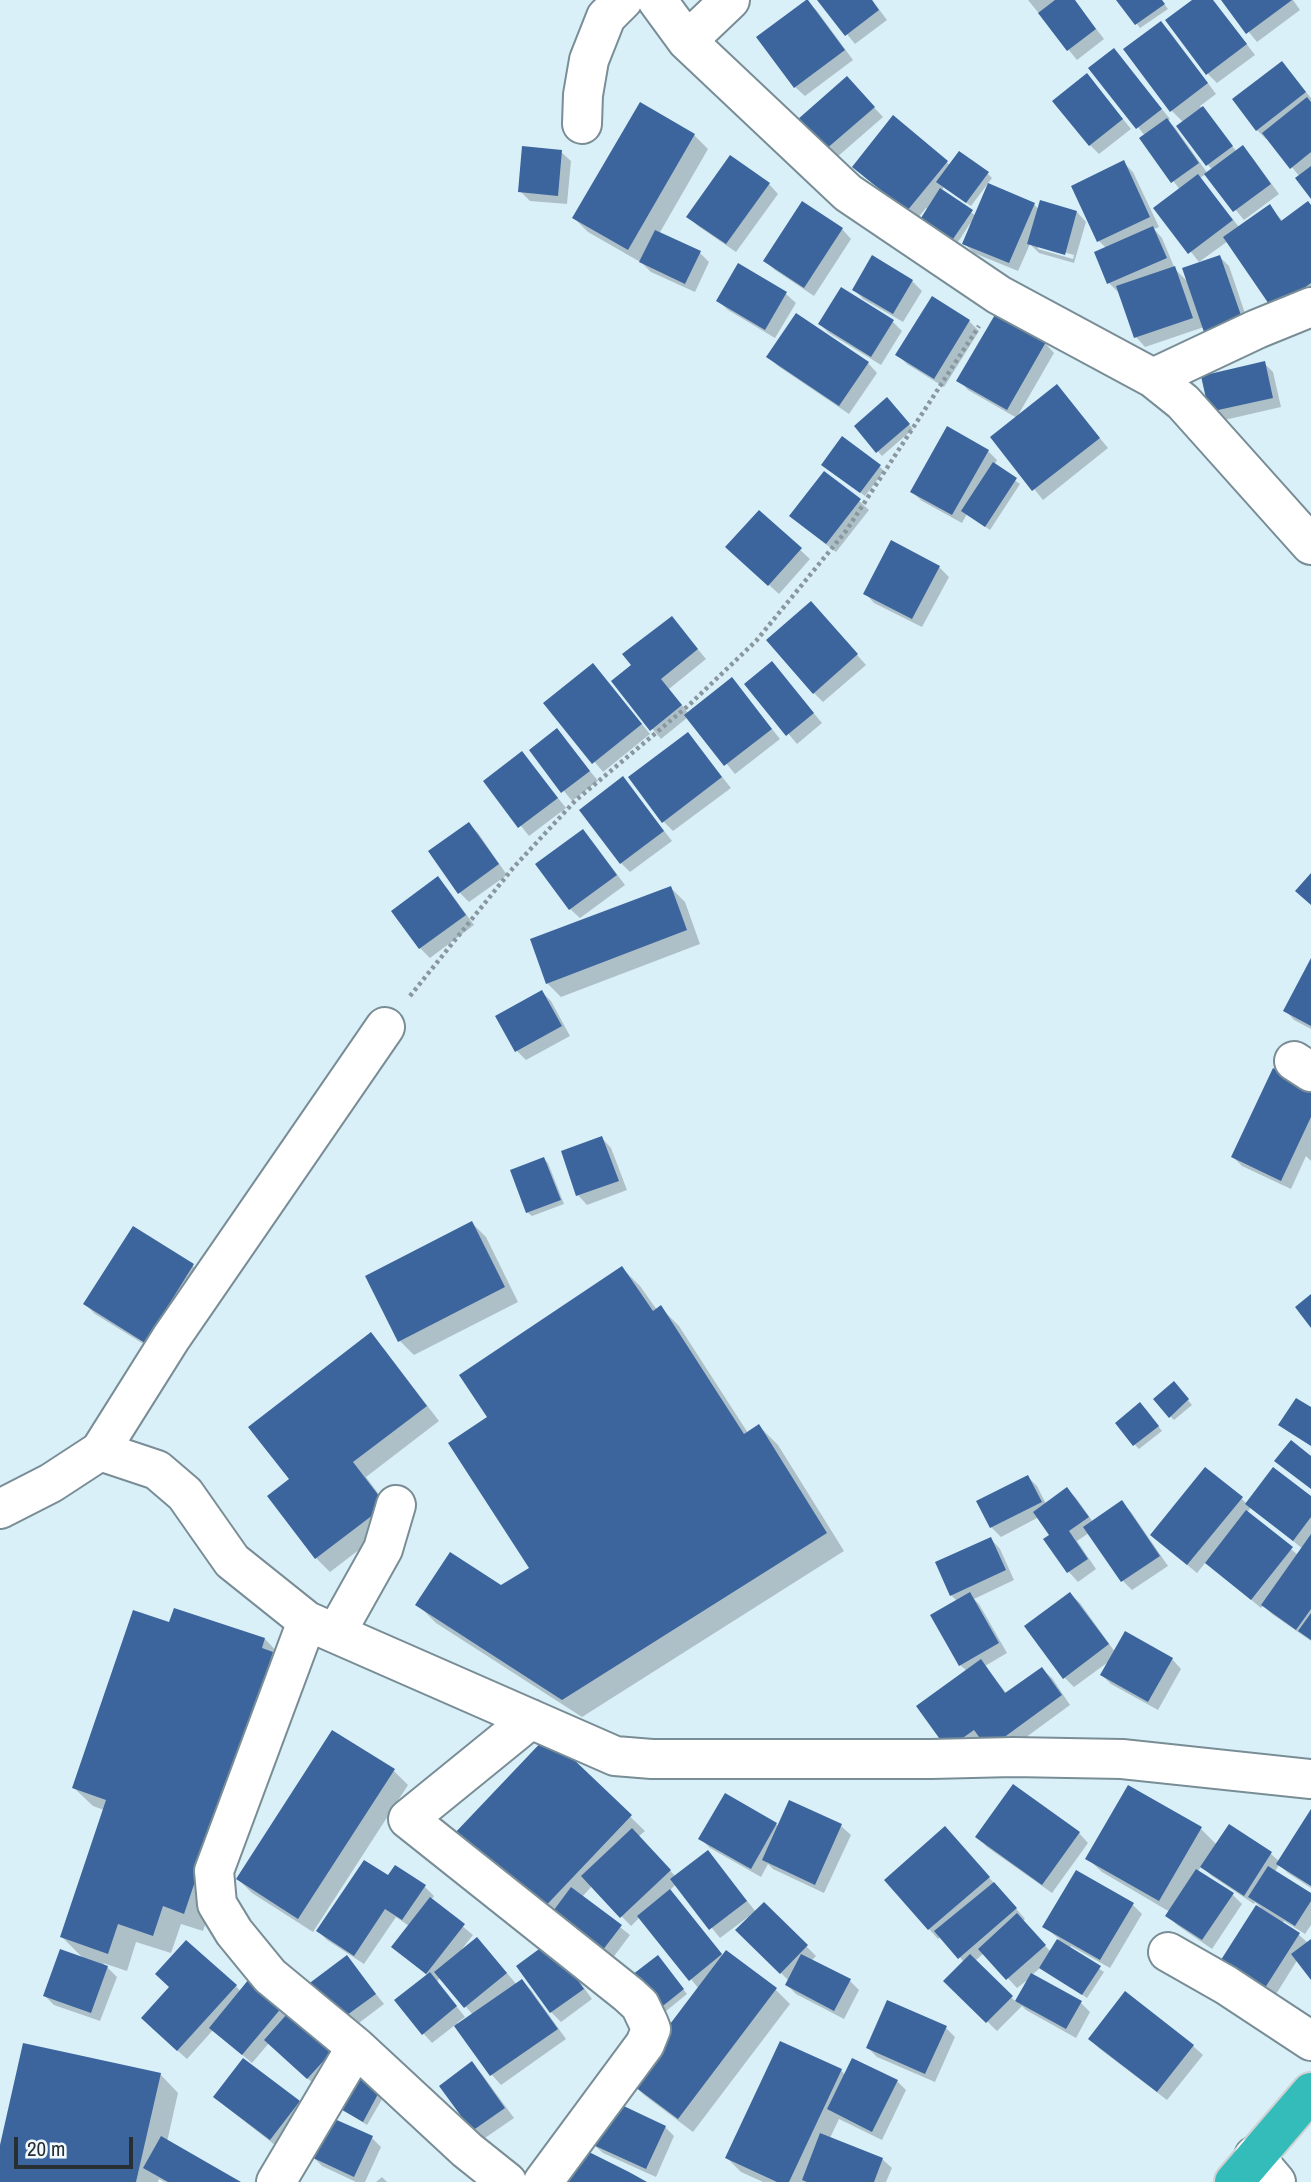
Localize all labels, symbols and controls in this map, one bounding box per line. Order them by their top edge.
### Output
scale bar [18,2122,136,2166]
text: 20 m [27,2134,65,2163]

